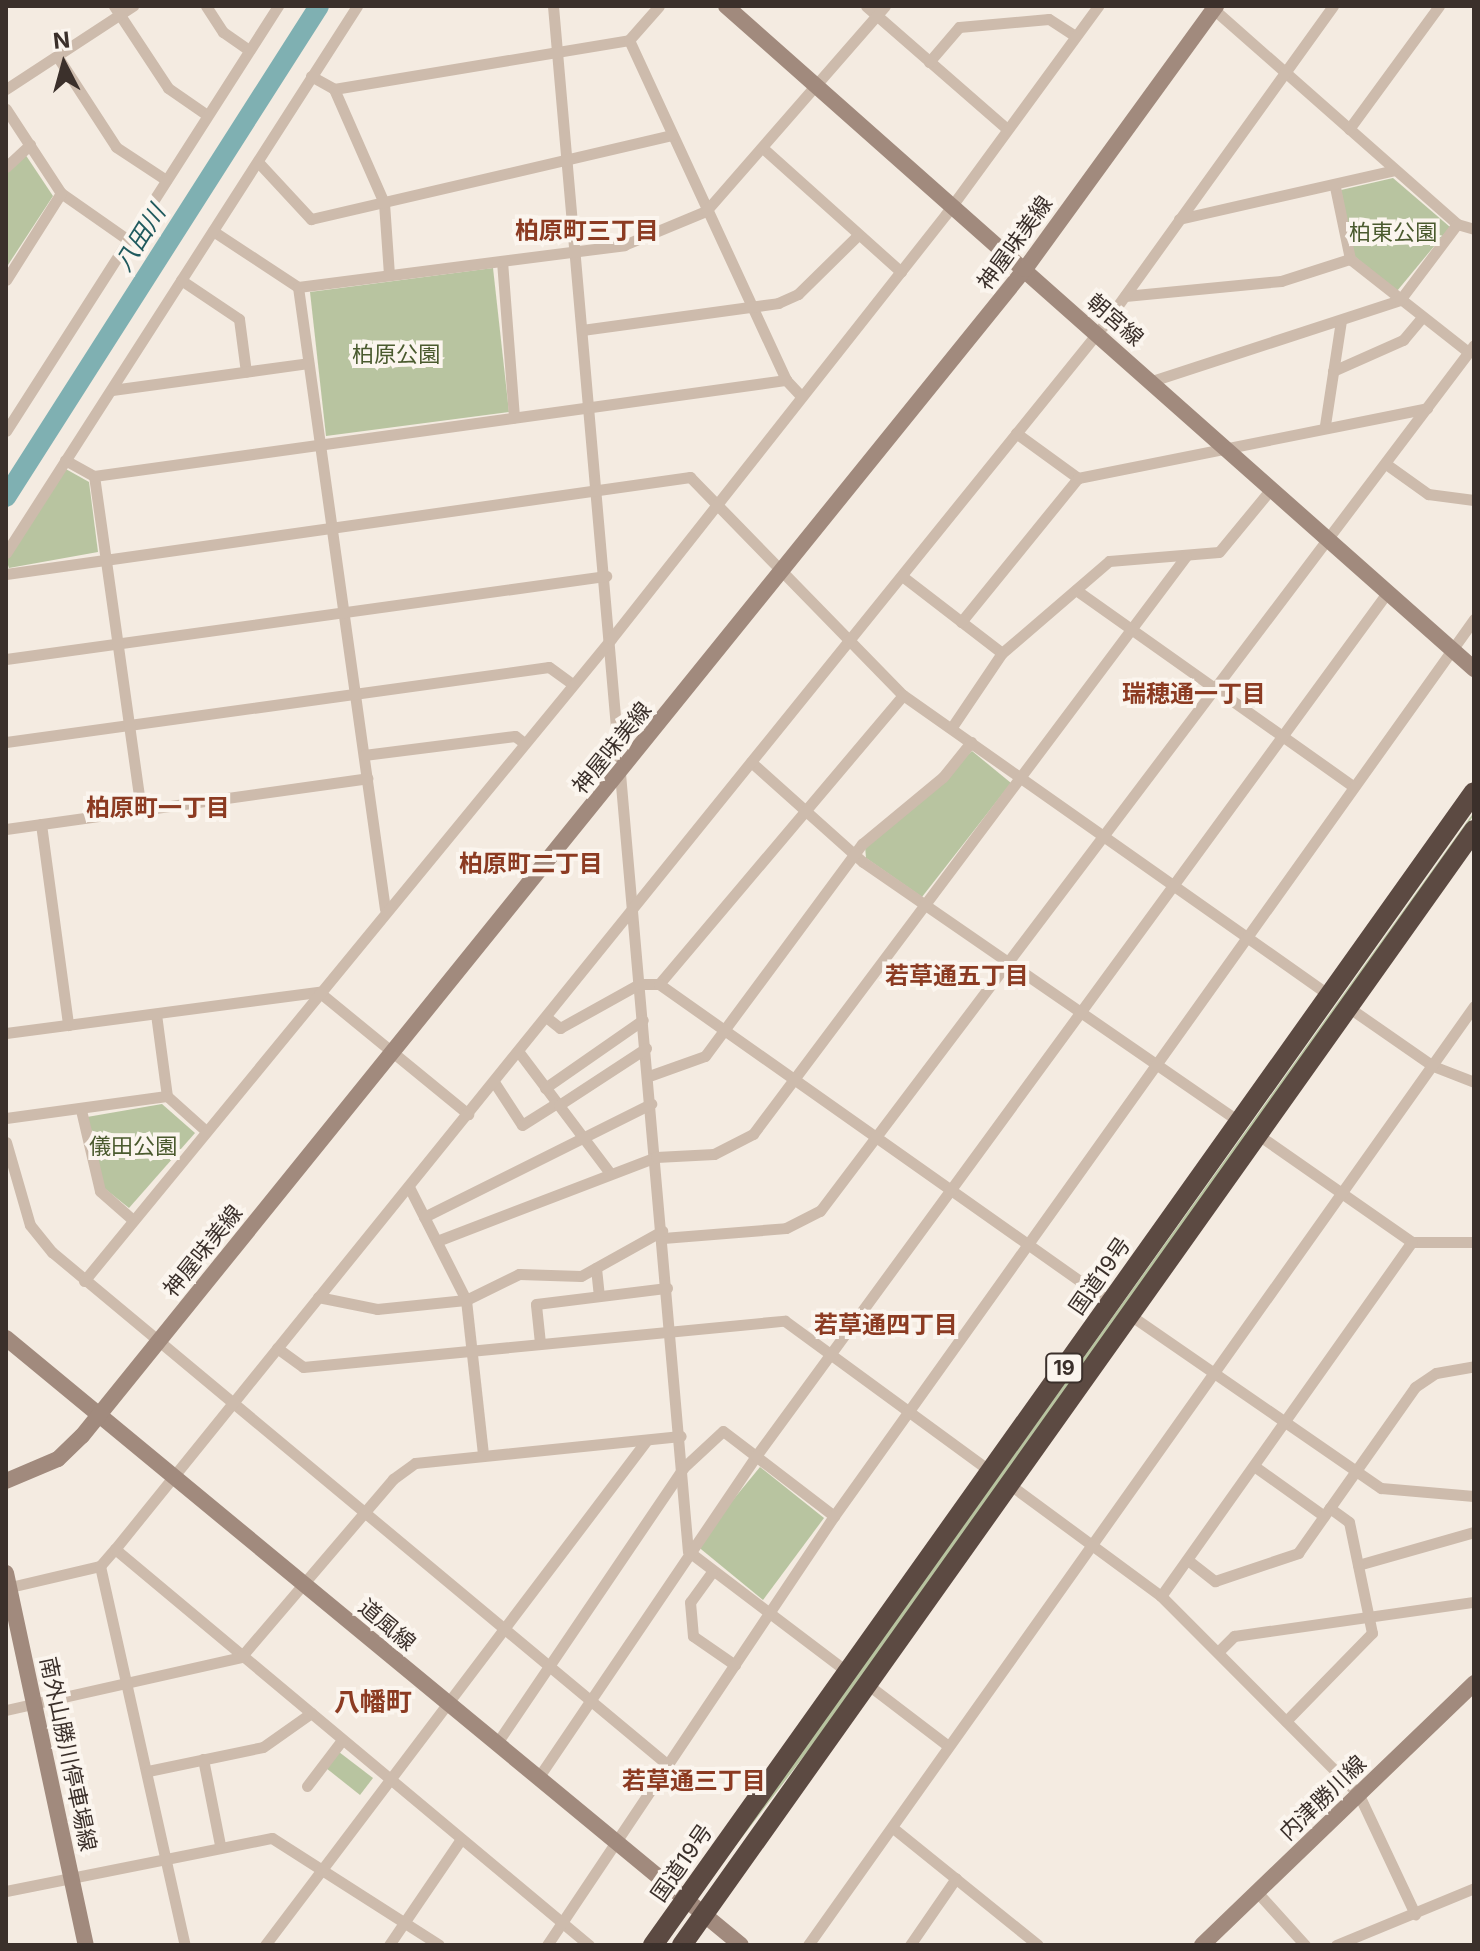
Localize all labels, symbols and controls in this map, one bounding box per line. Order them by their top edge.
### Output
north arrow [24,24,104,104]
text: N [52,26,71,54]
street label: 神屋味美線 [972,191,1058,295]
water label: 八田川 [109,200,171,276]
district label: 柏原町三丁目 [515,217,659,245]
park label: 柏東公園 [1349,220,1437,246]
street label: 朝宮線 [1081,288,1149,352]
park label: 柏原公園 [352,342,440,368]
district label: 瑞穂通一丁目 [1122,680,1266,708]
street label: 神屋味美線 [567,697,657,799]
district label: 柏原町一丁目 [86,794,230,822]
district label: 柏原町二丁目 [459,850,603,878]
district label: 若草通五丁目 [885,962,1029,990]
park label: 儀田公園 [89,1134,177,1160]
street label: 神屋味美線 [158,1200,248,1302]
street label: 国道19号 [1064,1232,1136,1320]
district label: 若草通四丁目 [814,1311,958,1339]
road number: 19 [1044,1352,1084,1384]
street label: 道風線 [353,1594,421,1656]
street label: 南外山勝川停車場線 [35,1654,101,1854]
district label: 八幡町 [334,1686,412,1718]
street label: 内津勝川線 [1274,1750,1372,1846]
district label: 若草通三丁目 [622,1767,766,1795]
street label: 国道19号 [646,1819,718,1907]

